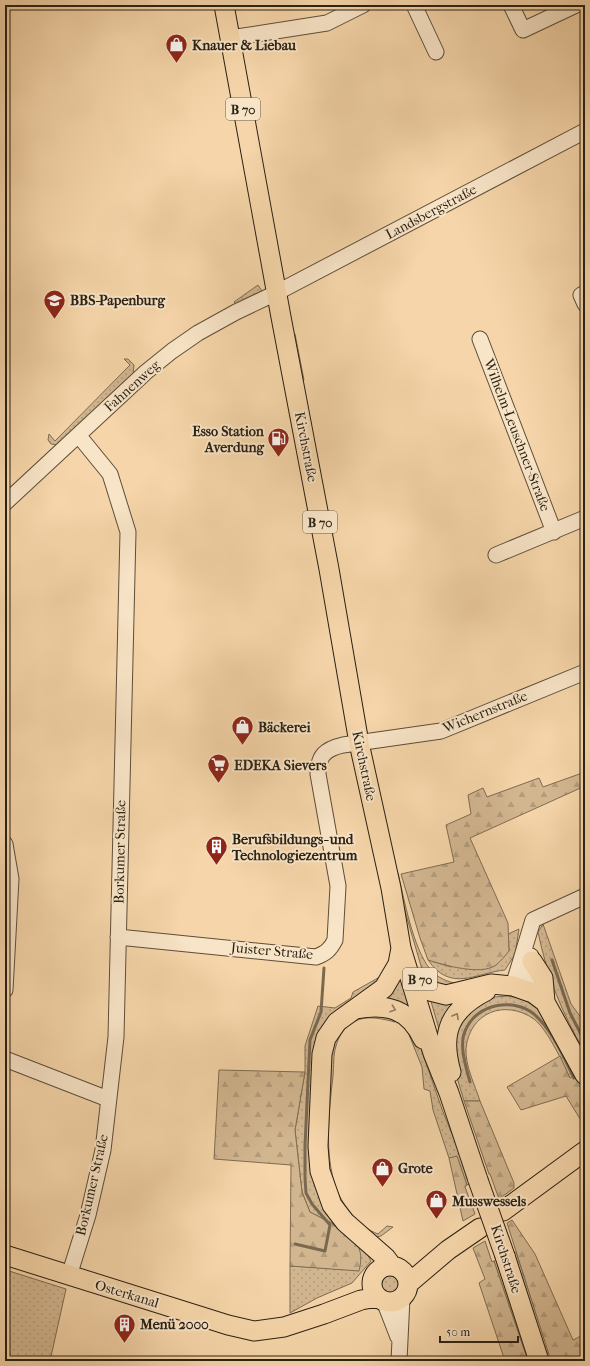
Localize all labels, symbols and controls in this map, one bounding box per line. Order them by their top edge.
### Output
shop icon: Knauer & Liebau [163,32,189,65]
place label: Knauer & Liebau [192,37,296,54]
road number: B 70 [226,98,260,120]
street label: Landsbergstraße [383,181,479,243]
school or university icon: BBS-Papenburg [42,287,68,320]
place label: BBS-Papenburg [70,292,165,309]
street label: Fahnenweg [101,356,164,415]
street label: Wilhelm-Leuschner-Straße [480,356,554,514]
street label: Kirchstraße [291,410,321,484]
place label: Esso Station Averdung [192,423,265,456]
fuel station icon: Esso Station Averdung [266,426,292,459]
road number: B 70 [303,511,337,533]
street label: Wichernstraße [439,687,530,737]
shop icon: Bäckerei [229,714,255,747]
place label: Bäckerei [258,719,311,736]
street label: Kirchstraße [348,729,380,803]
supermarket icon: EDEKA Sievers [205,752,231,785]
place label: EDEKA Sievers [234,757,327,774]
street label: Borkumer Straße [111,800,129,904]
place label: Berufsbildungs- und Technologiezentrum [231,831,358,864]
building icon: Berufsbildungs- und Technologiezentrum [204,834,230,867]
street label: Juister Straße [229,939,314,963]
road number: B 70 [403,968,437,990]
one-way arrow [390,1005,397,1013]
one-way arrow [452,1012,459,1020]
street label: Borkumer Straße [72,1132,112,1237]
shop icon: Grote [369,1155,395,1188]
place label: Grote [398,1160,433,1177]
shop icon: Musswessels [423,1188,449,1221]
place label: Musswessels [451,1193,527,1210]
street label: Kirchstraße [487,1222,525,1296]
street label: Osterkanal [93,1276,161,1312]
building icon: Menü 2000 [112,1311,138,1344]
place label: Menü 2000 [139,1316,209,1333]
scale bar [440,1318,518,1344]
text: 50 m [446,1325,470,1339]

